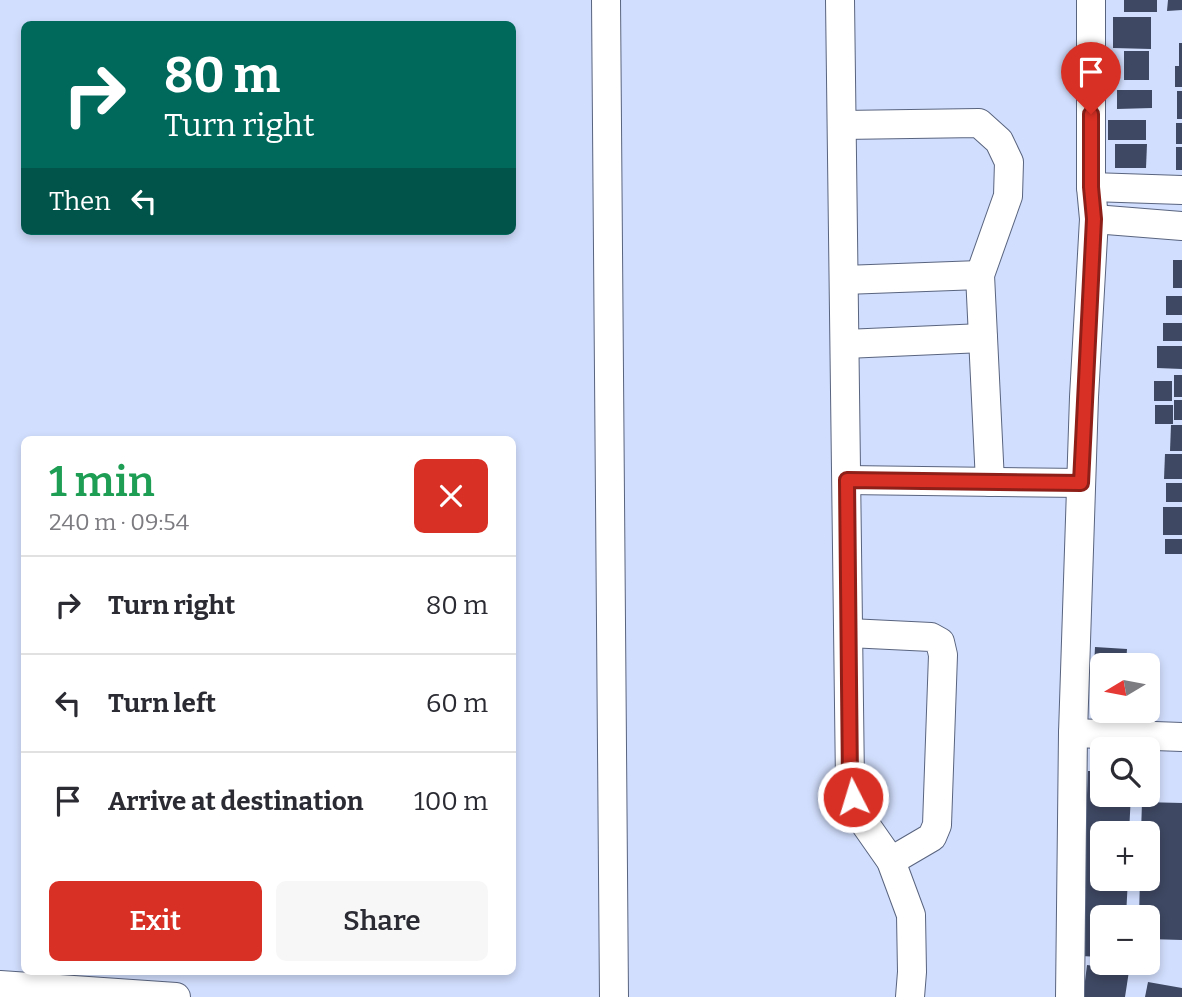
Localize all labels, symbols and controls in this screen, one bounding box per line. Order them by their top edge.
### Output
pin [1061,42,1121,114]
text: 80 m [164,46,280,105]
icon: right [49,49,140,140]
icon: arrive [1072,53,1110,91]
text: Turn right [164,106,315,144]
icon: left [125,182,163,220]
text: Then [49,186,111,217]
text: 1 min [49,457,155,507]
button: close [414,459,488,533]
text: 240 m · 09:54 [49,508,189,536]
icon: right [49,586,87,624]
text: Turn right [108,590,235,621]
text: 80 m [426,590,488,621]
north arrow [1090,653,1160,723]
map controls [1090,653,1160,975]
icon: left [49,684,87,722]
text: Turn left [108,688,216,719]
text: 60 m [426,688,488,719]
button: search [1090,737,1160,807]
position arrow [816,760,890,834]
icon: arrive [49,782,87,820]
text: Arrive at destination [108,786,363,817]
text: 100 m [414,786,488,817]
button: + [1090,821,1160,891]
button: Exit [49,881,262,961]
button: Share [276,881,488,961]
button: − [1090,905,1160,975]

